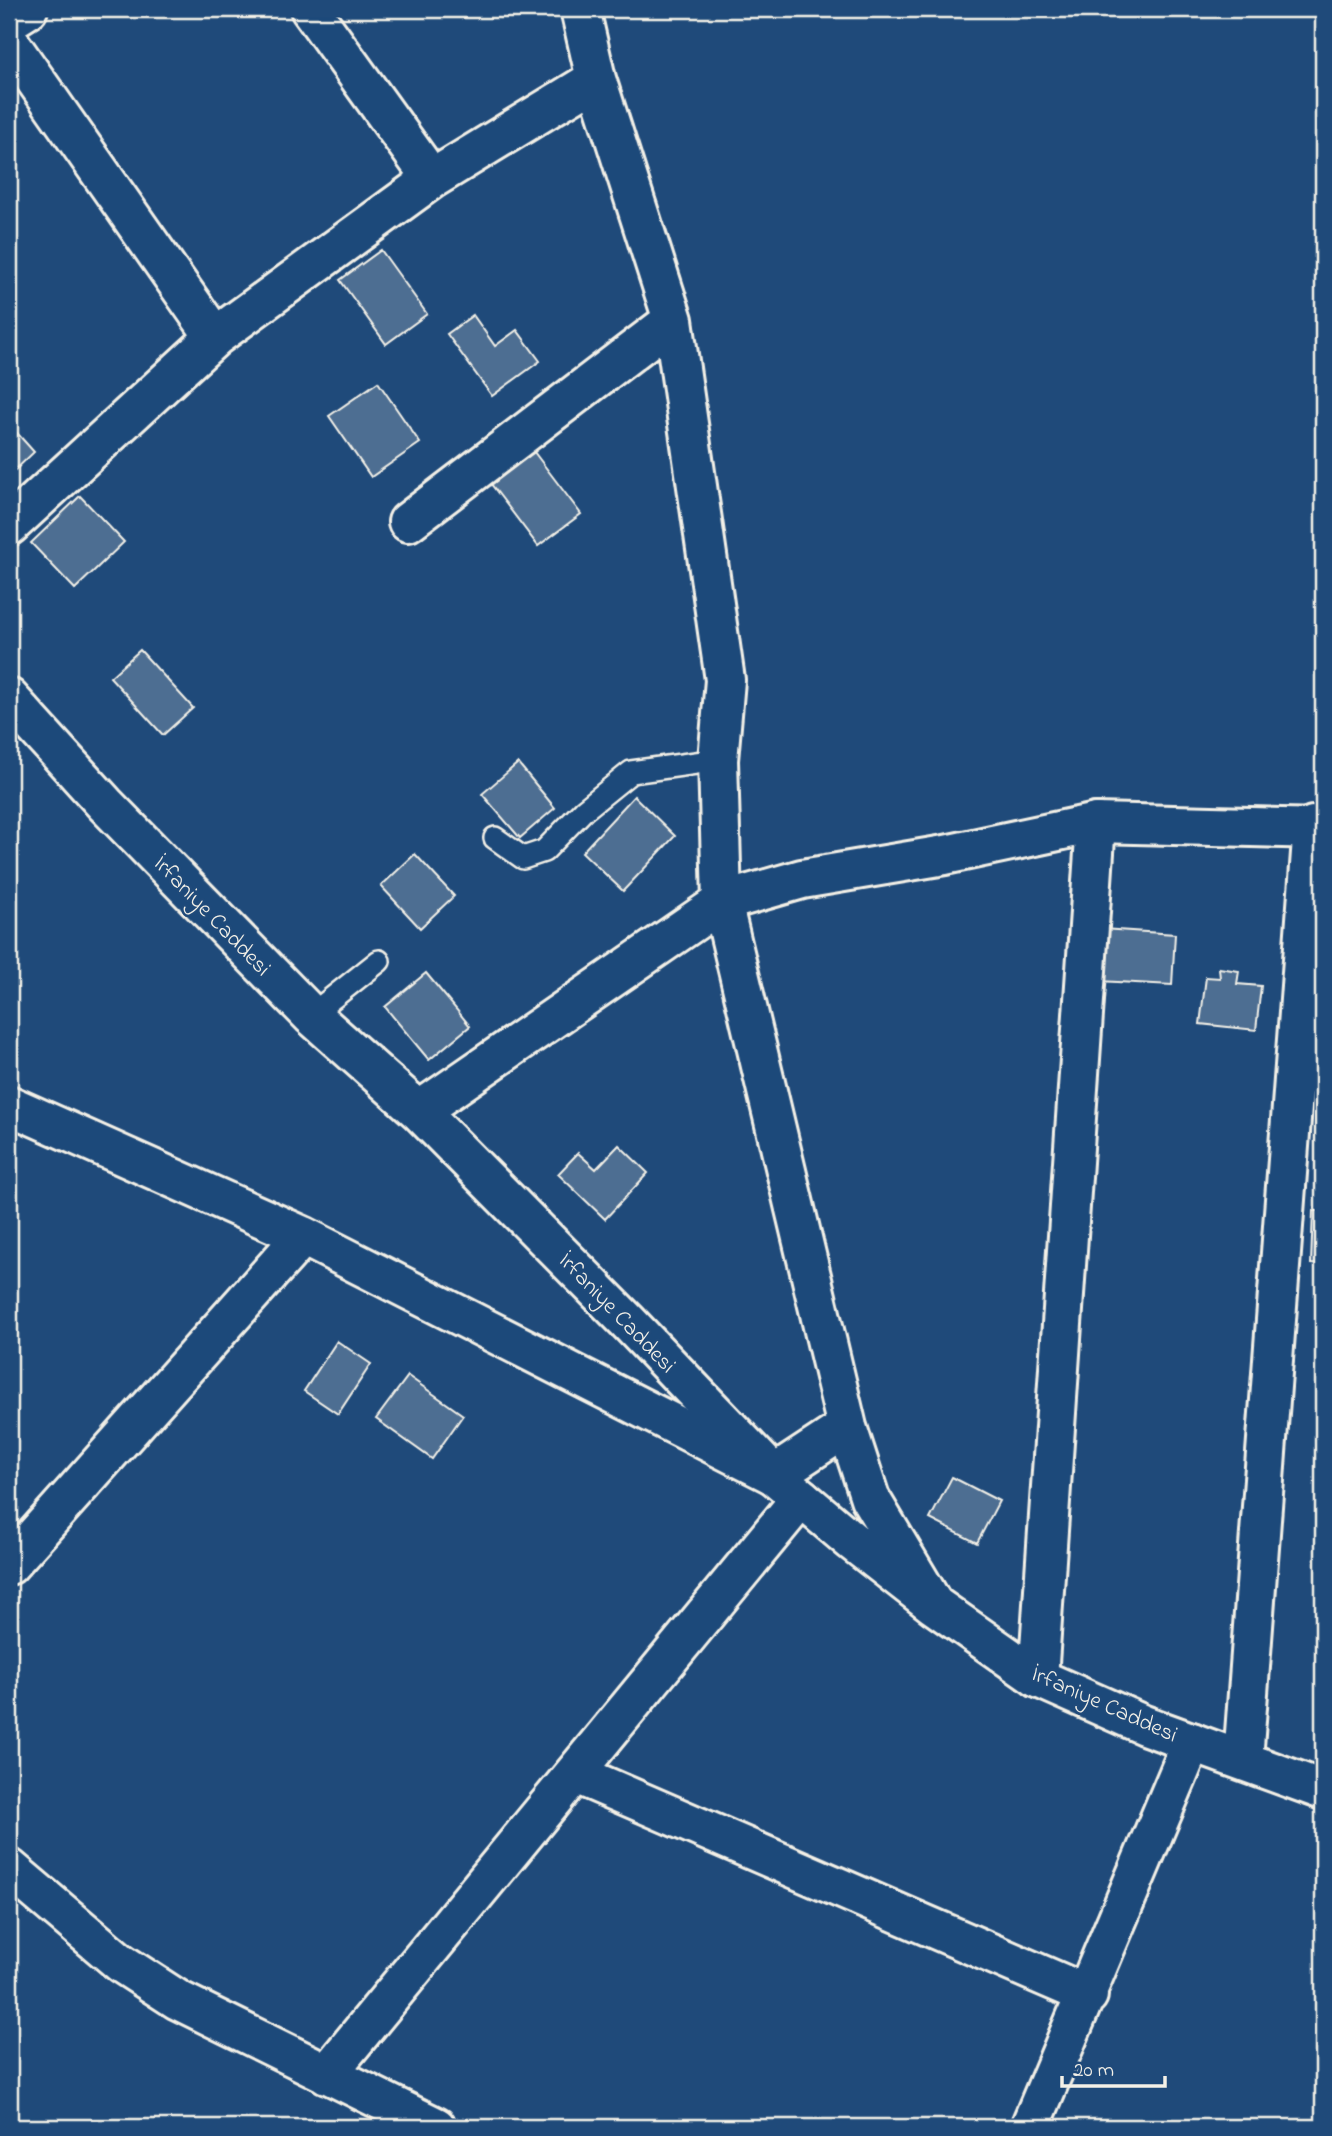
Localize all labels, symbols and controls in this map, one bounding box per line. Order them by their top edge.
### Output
street label: İrfaniye Caddesi [143,849,278,986]
street label: İrfaniye Caddesi [548,1246,683,1383]
street label: İrfaniye Caddesi [1025,1658,1182,1754]
scale bar [1062,2045,1166,2089]
text: 20 m [1073,2056,1114,2086]

